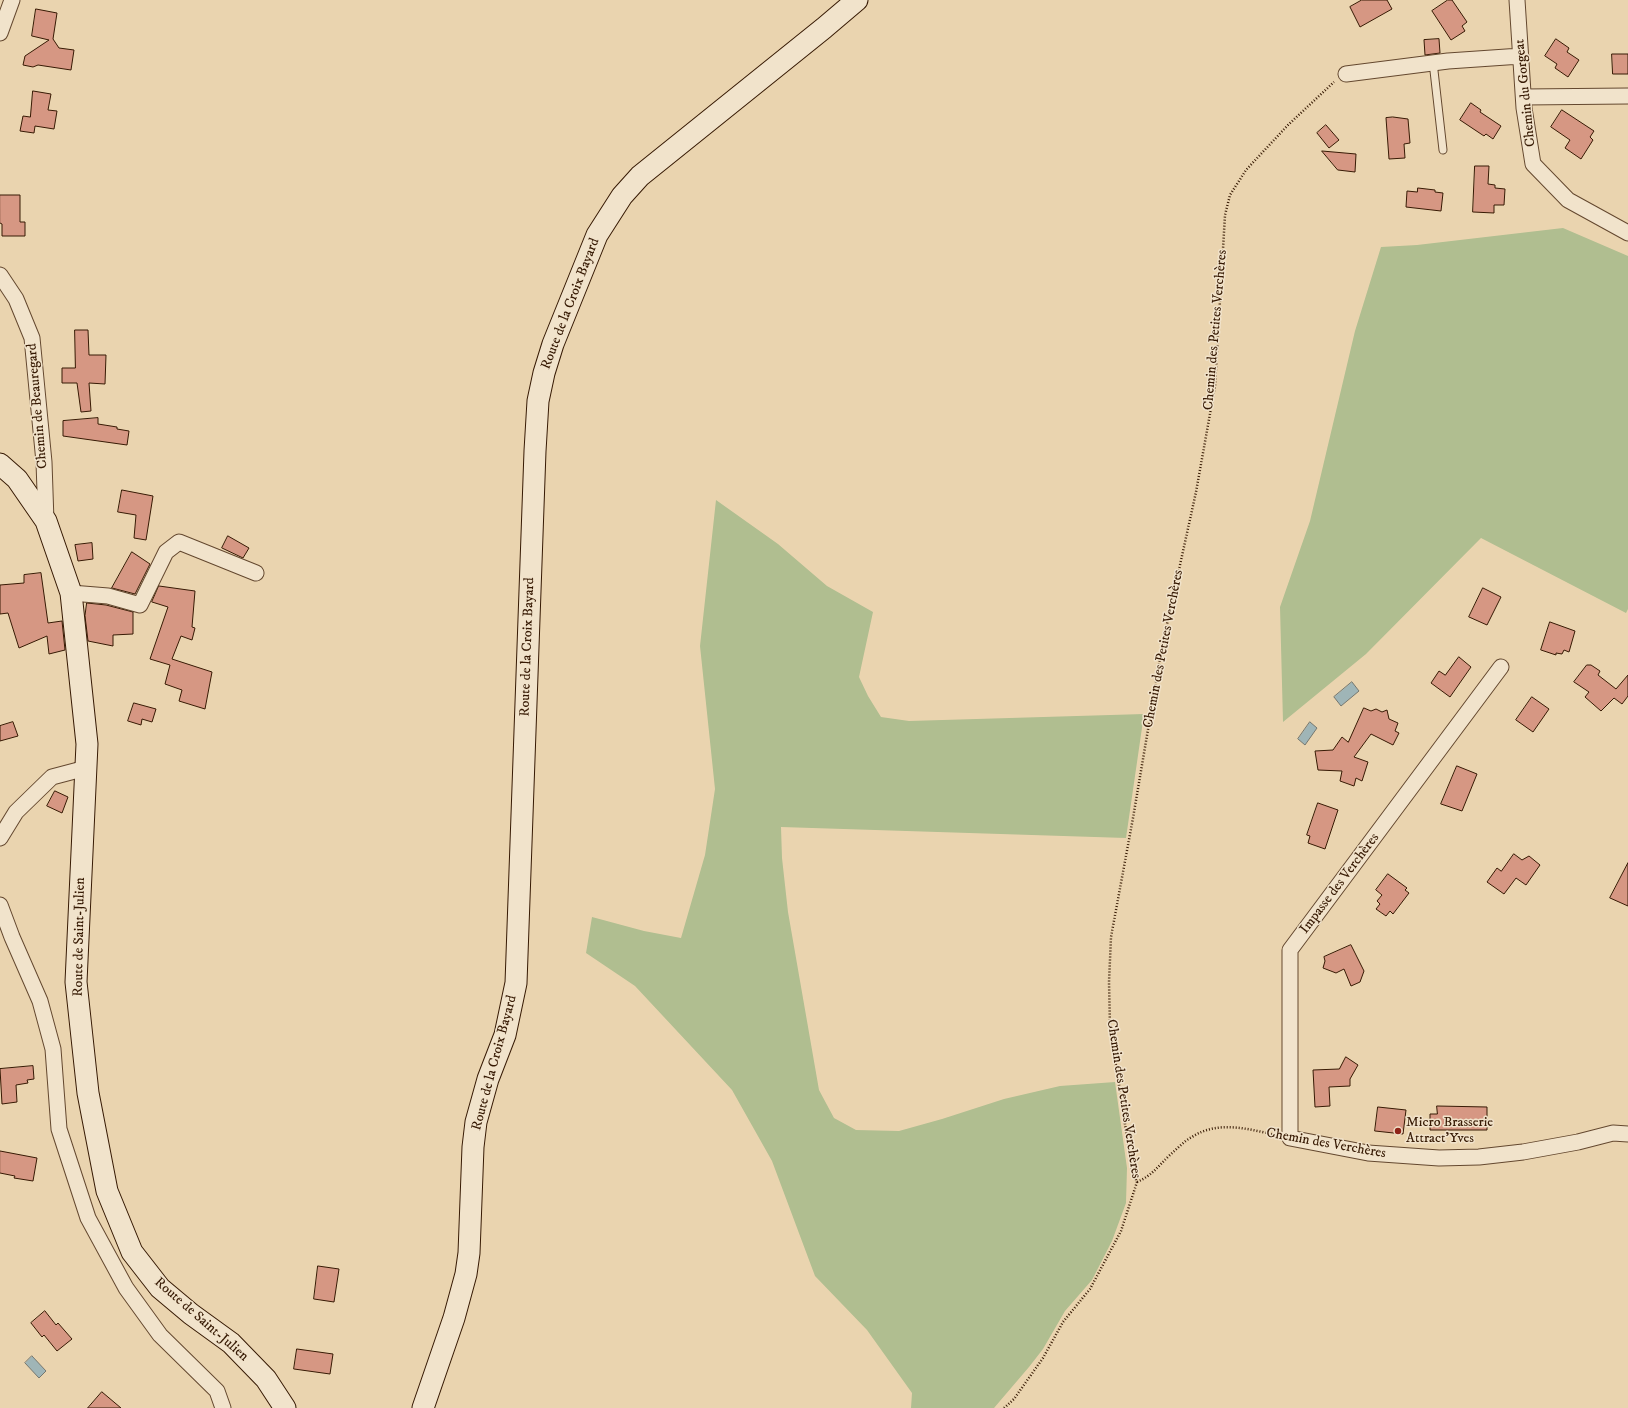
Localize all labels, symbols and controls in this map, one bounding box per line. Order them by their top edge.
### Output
street label: Chemin du Gorgeat [1512,38,1540,148]
street label: Route de la Croix Bayard [538,236,604,372]
street label: Chemin des Petites Verchères [1201,249,1231,411]
street label: Chemin de Beauregard [24,343,52,469]
street label: Chemin des Petites Verchères [1140,568,1188,730]
street label: Route de la Croix Bayard [517,577,539,717]
street label: Impasse des Verchères [1297,830,1383,938]
street label: Route de Saint-Julien [71,877,89,997]
street label: Route de la Croix Bayard [469,994,521,1132]
street label: Chemin des Petites Verchères [1102,1018,1144,1180]
place label: Micro Brasserie Attract'Yves [1406,1115,1493,1148]
street label: Chemin des Verchères [1265,1125,1387,1163]
marker: Micro Brasserie Attract'Yves [1393,1126,1403,1136]
street label: Route de Saint-Julien [151,1275,251,1365]

